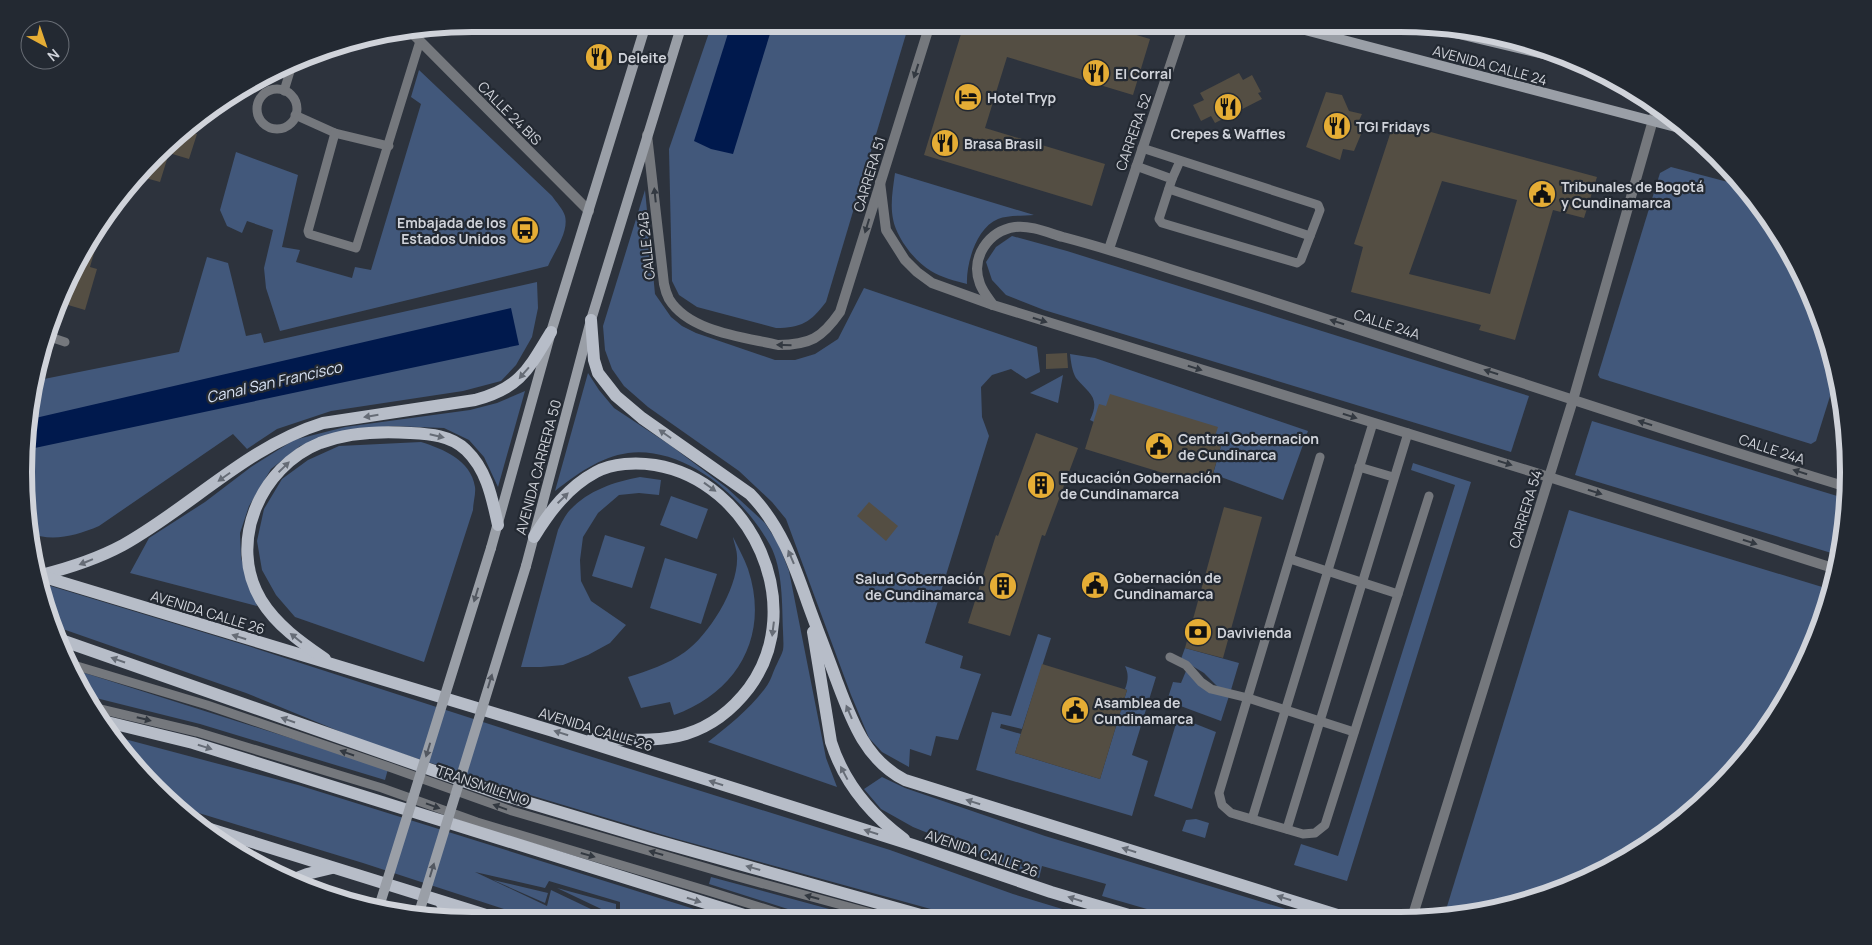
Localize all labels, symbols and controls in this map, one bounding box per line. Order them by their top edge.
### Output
north arrow [20,20,70,70]
street label: AVENIDA CALLE 24 [1431,41,1549,89]
restaurant icon: Deleite [584,42,614,72]
text: N [44,45,64,66]
place label: Deleite [618,48,667,67]
restaurant icon: El Corral [1081,58,1111,88]
one-way arrow [911,63,919,78]
place label: El Corral [1115,64,1172,83]
street label: CALLE 24 BIS [474,77,546,149]
hotel icon: Hotel Tryp [953,82,983,112]
place label: Hotel Tryp [987,88,1057,107]
street label: CARRERA 52 [1111,91,1155,173]
restaurant icon: Crepes & Waffles [1213,92,1243,122]
restaurant icon: TGI Fridays [1322,111,1352,141]
place label: TGI Fridays [1356,117,1430,136]
place label: Crepes & Waffles [1170,124,1286,143]
restaurant icon: Brasa Brasil [930,128,960,158]
street label: CARRERA 51 [848,134,890,214]
place label: Brasa Brasil [964,134,1043,153]
place label: Tribunales de Bogotá y Cundinamarca [1561,177,1704,212]
public building icon: Tribunales de Bogotá y Cundinamarca [1527,179,1557,209]
one-way arrow [650,187,658,203]
street label: CALLE 24B [633,211,659,281]
place label: Embajada de los Estados Unidos [397,213,506,248]
bus stop icon: Embajada de los Estados Unidos [510,215,540,245]
one-way arrow [862,218,870,233]
street label: CALLE 24A [1351,304,1423,344]
one-way arrow [1032,316,1047,324]
one-way arrow [1329,317,1344,325]
one-way arrow [776,340,792,348]
water label: Canal San Francisco [204,356,345,408]
one-way arrow [1187,364,1202,372]
one-way arrow [518,366,530,378]
one-way arrow [1483,368,1498,376]
street label: AVENIDA CARRERA 50 [511,397,565,537]
one-way arrow [363,412,379,420]
one-way arrow [1343,412,1358,420]
one-way arrow [1638,419,1653,426]
one-way arrow [658,429,672,439]
place label: Central Gobernacion de Cundinarca [1178,429,1319,464]
street label: CALLE 24A [1736,429,1808,469]
public building icon: Central Gobernacion de Cundinarca [1144,431,1174,461]
one-way arrow [430,432,445,440]
one-way arrow [1498,460,1513,468]
one-way arrow [278,461,290,473]
street label: CARRERA 54 [1504,467,1546,551]
place label: Educación Gobernación de Cundinamarca [1060,468,1221,503]
one-way arrow [1793,468,1808,476]
building icon: Educación Gobernación de Cundinamarca [1026,470,1056,500]
one-way arrow [217,472,231,482]
one-way arrow [703,482,716,492]
one-way arrow [1588,489,1603,496]
one-way arrow [556,492,568,504]
one-way arrow [1743,538,1758,546]
one-way arrow [787,550,795,564]
one-way arrow [78,559,93,566]
place label: Gobernación de Cundinamarca [1114,568,1221,603]
place label: Salud Gobernación de Cundinamarca [855,569,984,604]
public building icon: Gobernación de Cundinamarca [1080,570,1110,600]
building icon: Salud Gobernación de Cundinamarca [988,571,1018,601]
street label: AVENIDA CALLE 26 [149,586,267,638]
one-way arrow [472,587,480,602]
bank icon: Davivienda [1183,617,1213,647]
one-way arrow [768,621,776,637]
place label: Davivienda [1217,623,1292,642]
one-way arrow [231,632,246,640]
one-way arrow [290,632,303,643]
one-way arrow [111,656,126,663]
one-way arrow [487,673,495,688]
place label: Asamblea de Cundinamarca [1094,693,1193,728]
public building icon: Asamblea de Cundinamarca [1060,695,1090,725]
street label: AVENIDA CALLE 26 [537,703,655,755]
one-way arrow [845,704,853,719]
one-way arrow [136,715,151,723]
one-way arrow [280,716,295,724]
one-way arrow [554,729,569,737]
one-way arrow [197,743,212,751]
one-way arrow [424,743,432,758]
one-way arrow [339,748,354,756]
street label: TRANSMILENIO [434,760,532,810]
one-way arrow [840,766,848,780]
one-way arrow [709,778,724,786]
one-way arrow [966,797,981,805]
one-way arrow [426,802,441,810]
one-way arrow [492,802,507,810]
street label: AVENIDA CALLE 26 [923,825,1041,881]
one-way arrow [863,828,878,836]
one-way arrow [1121,845,1136,853]
one-way arrow [648,849,663,857]
one-way arrow [581,852,596,860]
one-way arrow [429,862,437,877]
one-way arrow [746,864,761,872]
one-way arrow [805,893,820,901]
one-way arrow [1276,894,1291,902]
one-way arrow [1068,895,1083,903]
one-way arrow [686,896,701,904]

